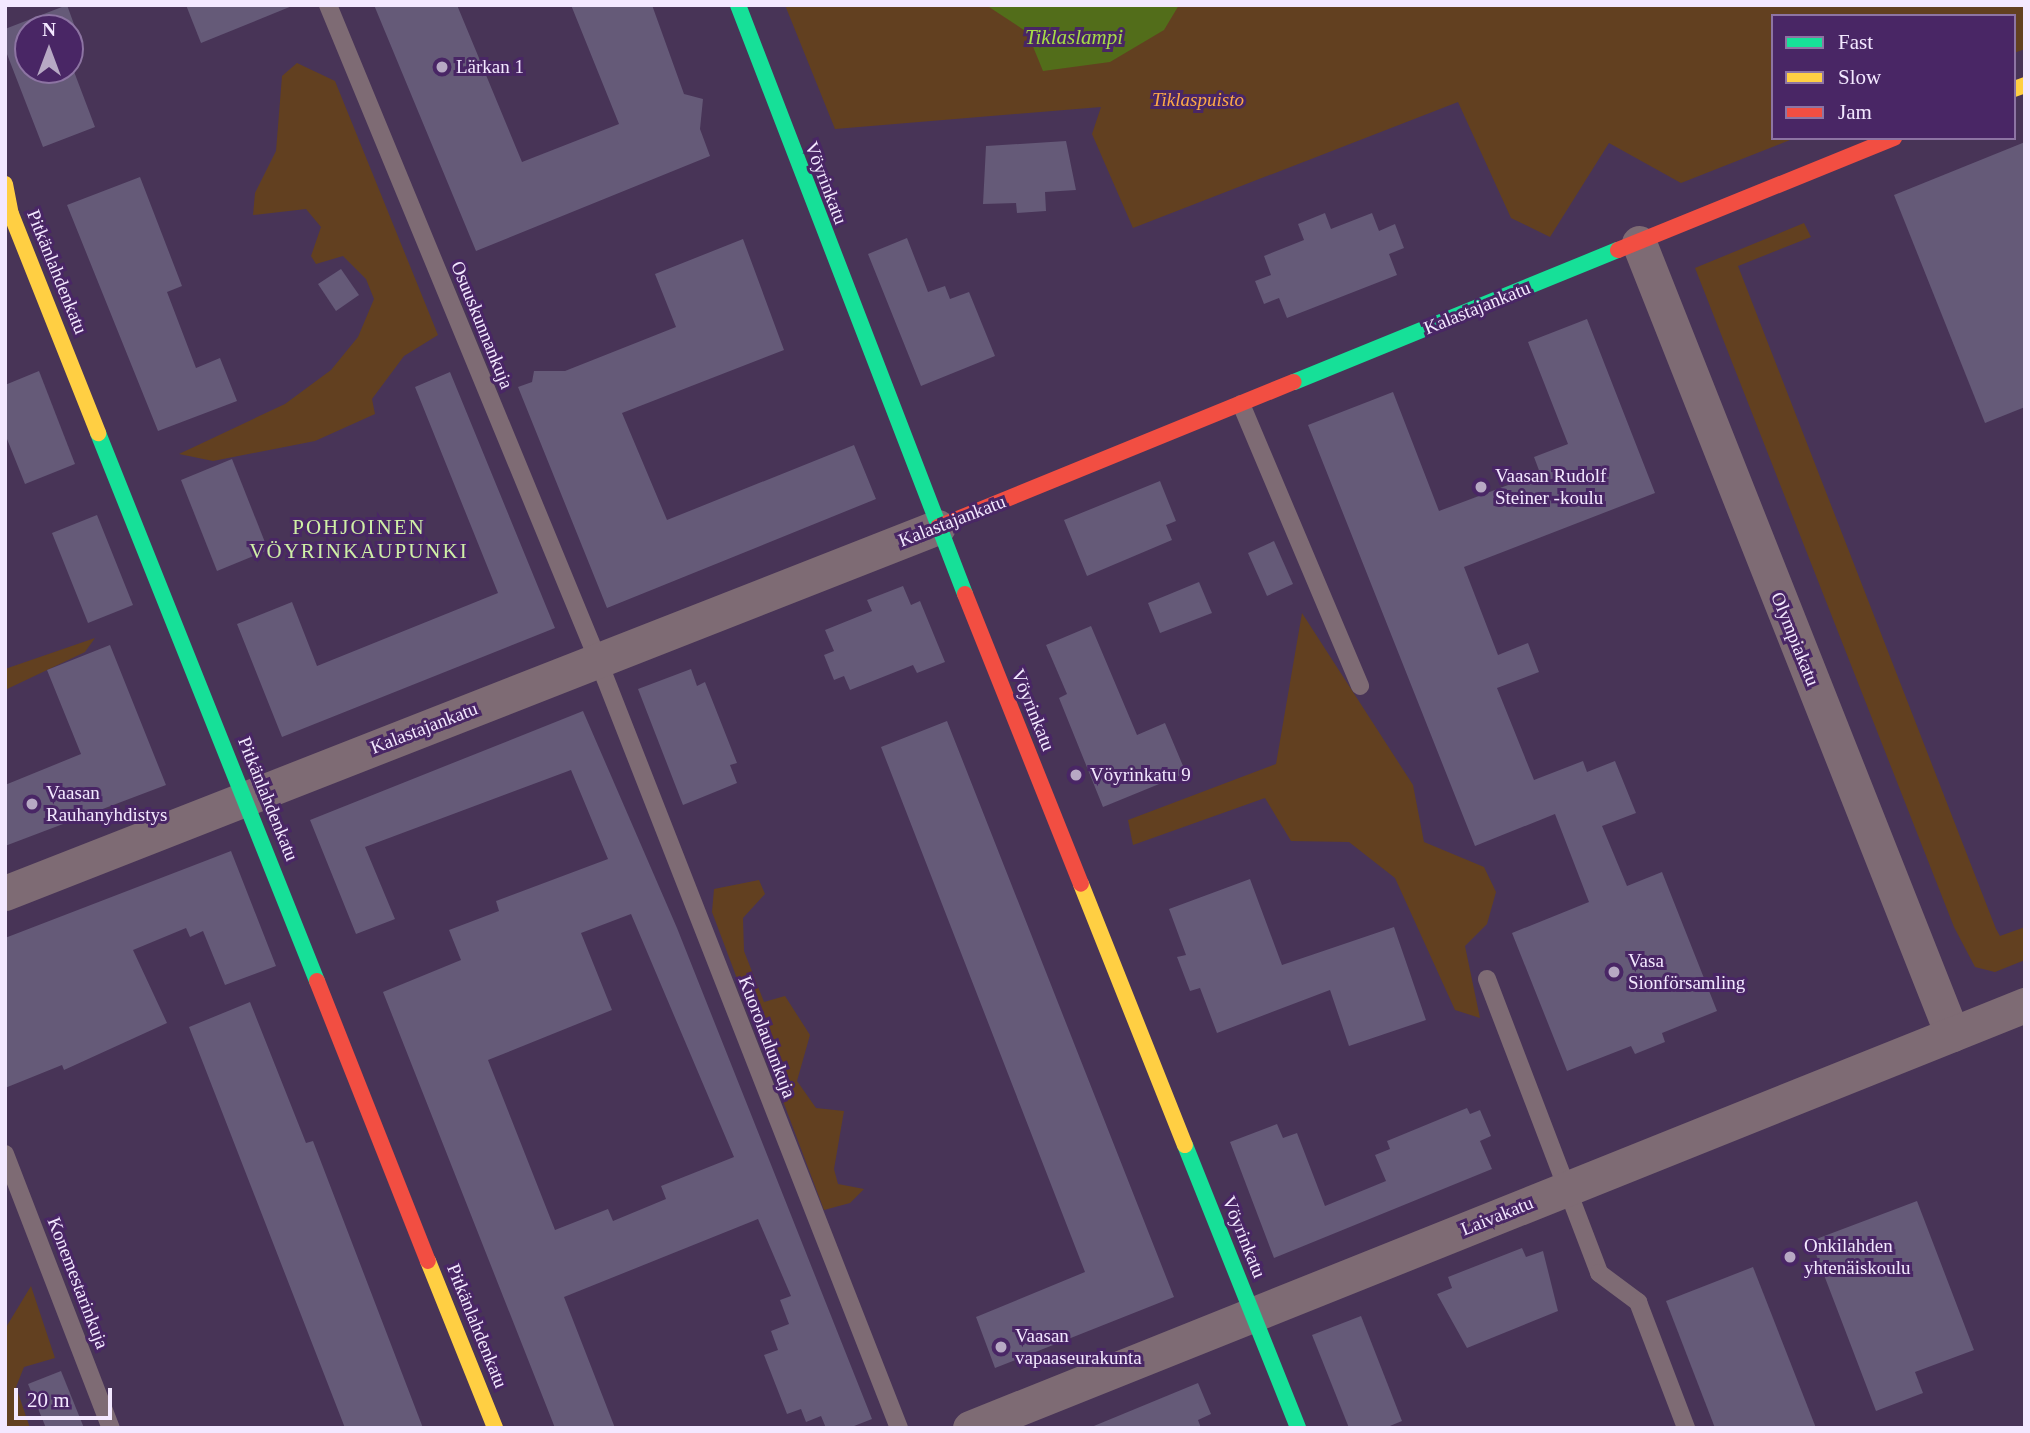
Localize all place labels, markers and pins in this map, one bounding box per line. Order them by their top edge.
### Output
place label: Lärkan 1 [456,56,524,78]
marker: Lärkan 1 [434,59,450,75]
place label: Vaasan Rudolf Steiner -koulu [1495,465,1606,509]
marker: Vaasan Rudolf Steiner -koulu [1473,479,1489,495]
place label: Vöyrinkatu 9 [1090,764,1191,786]
marker: Vöyrinkatu 9 [1068,767,1084,783]
place label: Vaasan Rauhanyhdistys [46,782,167,826]
marker: Vaasan Rauhanyhdistys [24,796,40,812]
place label: Vasa Sionförsamling [1628,950,1745,994]
marker: Vasa Sionförsamling [1606,964,1622,980]
place label: Onkilahden yhtenäiskoulu [1804,1235,1911,1279]
marker: Onkilahden yhtenäiskoulu [1782,1249,1798,1265]
place label: Vaasan vapaaseurakunta [1015,1325,1142,1369]
marker: Vaasan vapaaseurakunta [993,1339,1009,1355]

